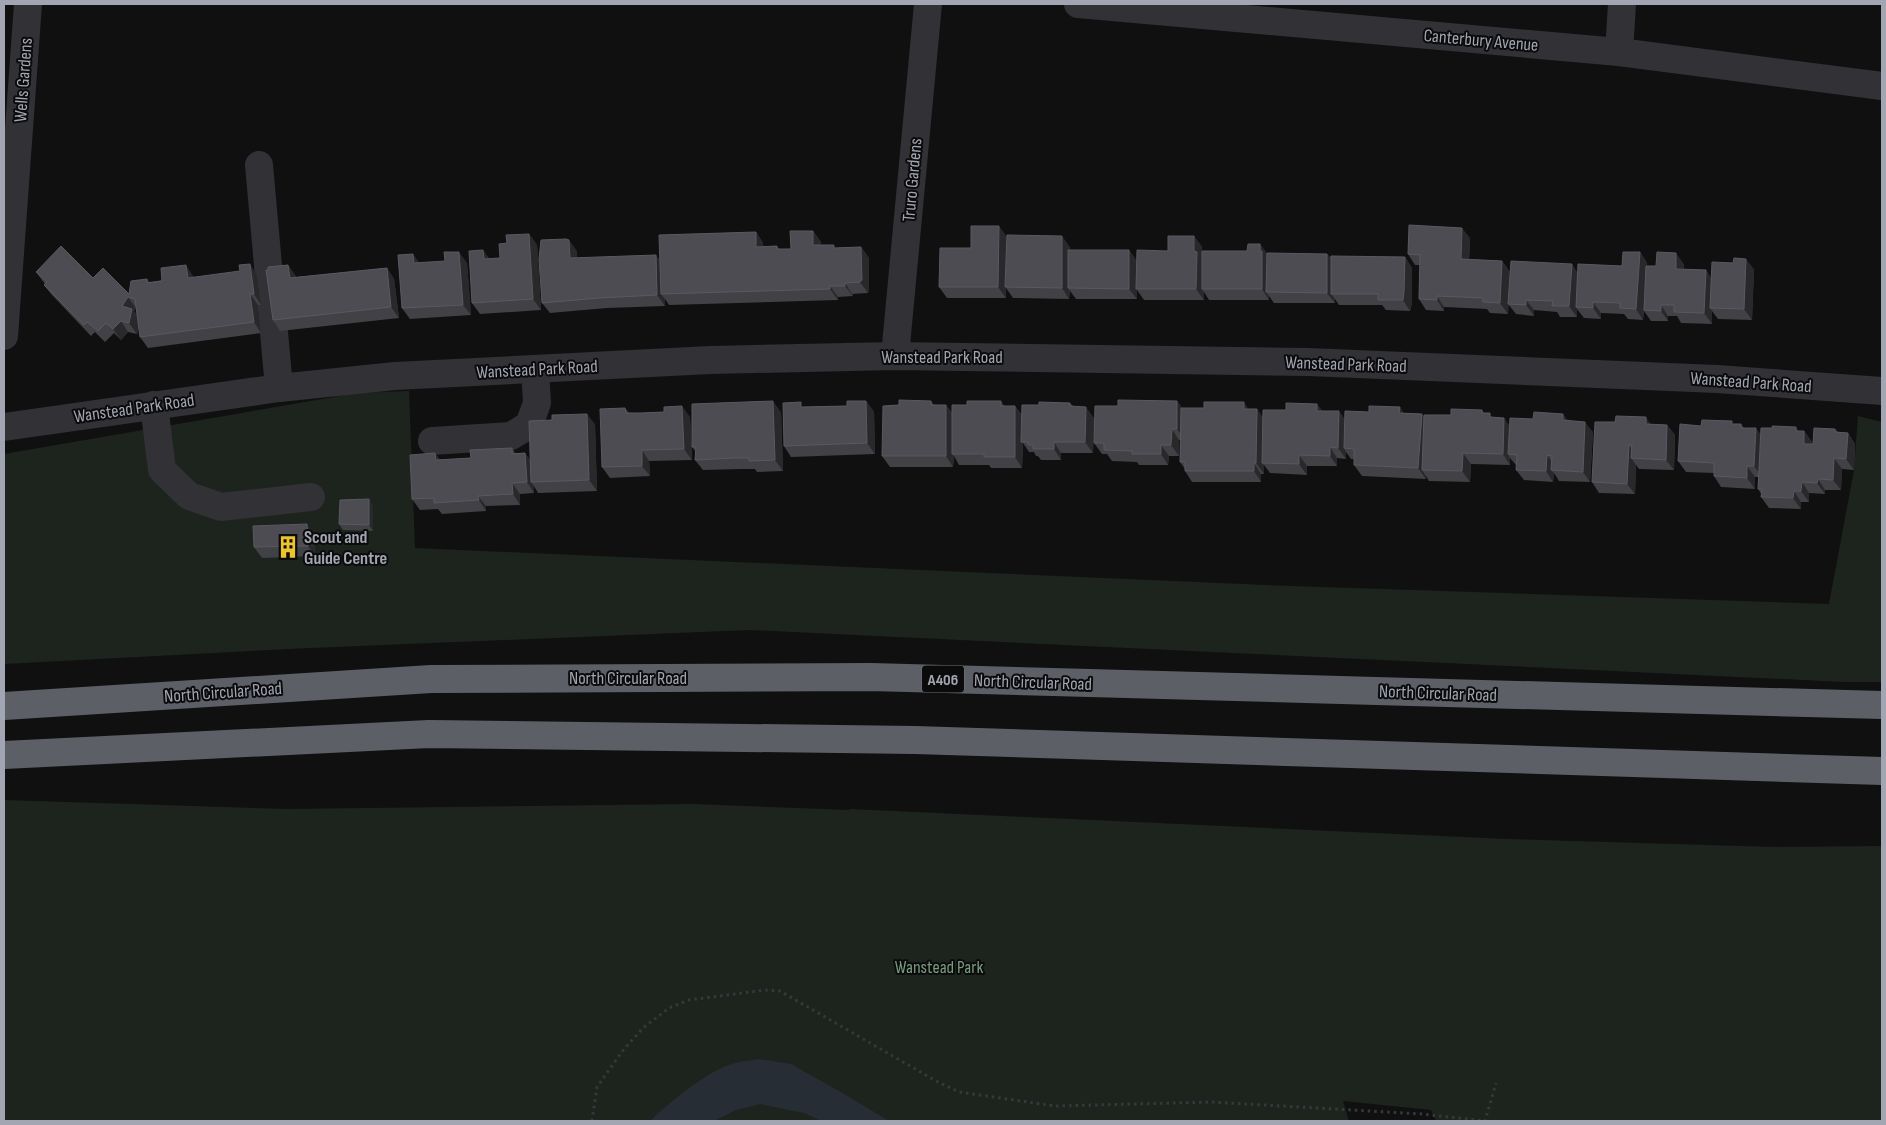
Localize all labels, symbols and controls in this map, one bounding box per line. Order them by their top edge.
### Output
street label: Canterbury Avenue [1423,25,1539,56]
street label: Wells Gardens [10,37,37,123]
street label: Truro Gardens [898,138,927,223]
street label: Wanstead Park Road [881,347,1003,368]
street label: Wanstead Park Road [1285,352,1407,377]
street label: Wanstead Park Road [476,356,598,383]
street label: Wanstead Park Road [1690,368,1812,397]
street label: Wanstead Park Road [72,390,196,427]
place label: Scout and Guide Centre [304,527,387,569]
building icon: Scout and Guide Centre [275,534,301,560]
road number: A406 [922,666,964,692]
street label: North Circular Road [569,668,687,689]
street label: North Circular Road [974,670,1092,695]
street label: North Circular Road [163,678,283,707]
street label: North Circular Road [1379,681,1497,706]
park label: Wanstead Park [895,957,983,978]

